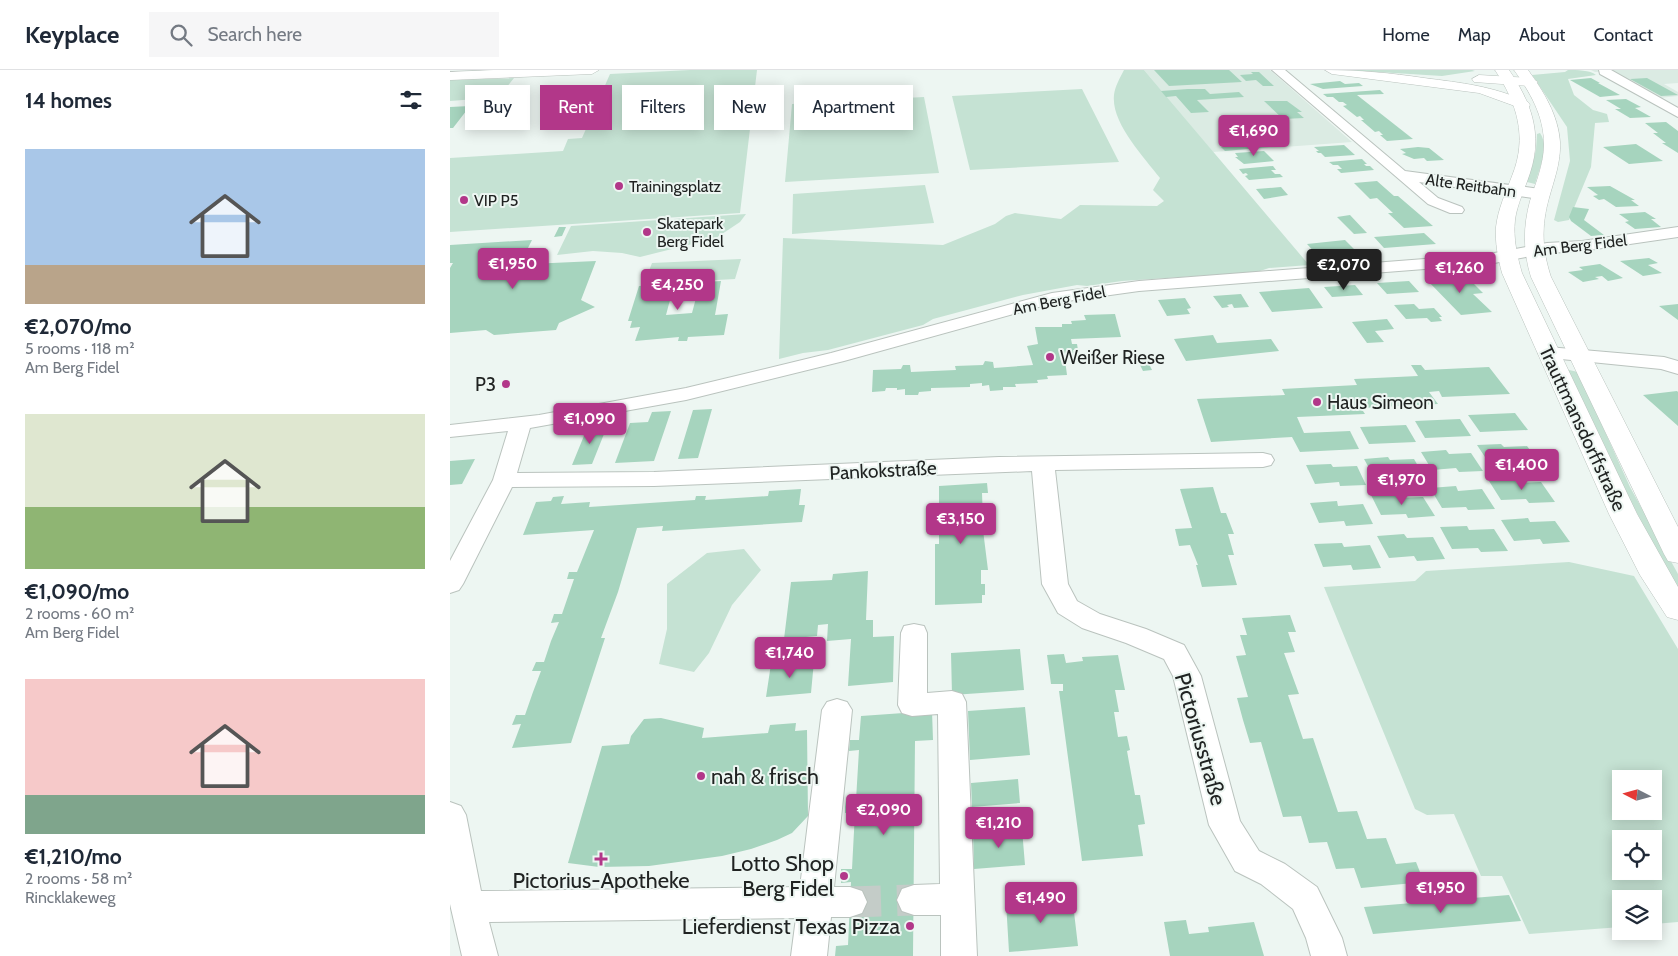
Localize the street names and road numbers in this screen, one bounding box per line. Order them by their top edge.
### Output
street label: Alte Reitbahn [1425,170,1517,201]
street label: Am Berg Fidel [1532,230,1628,261]
street label: Am Berg Fidel [1011,282,1107,319]
street label: Trauttmansdorffstraße [1534,342,1631,515]
street label: Pankokstraße [829,456,937,485]
street label: Pictoriusstraße [1169,670,1232,808]

